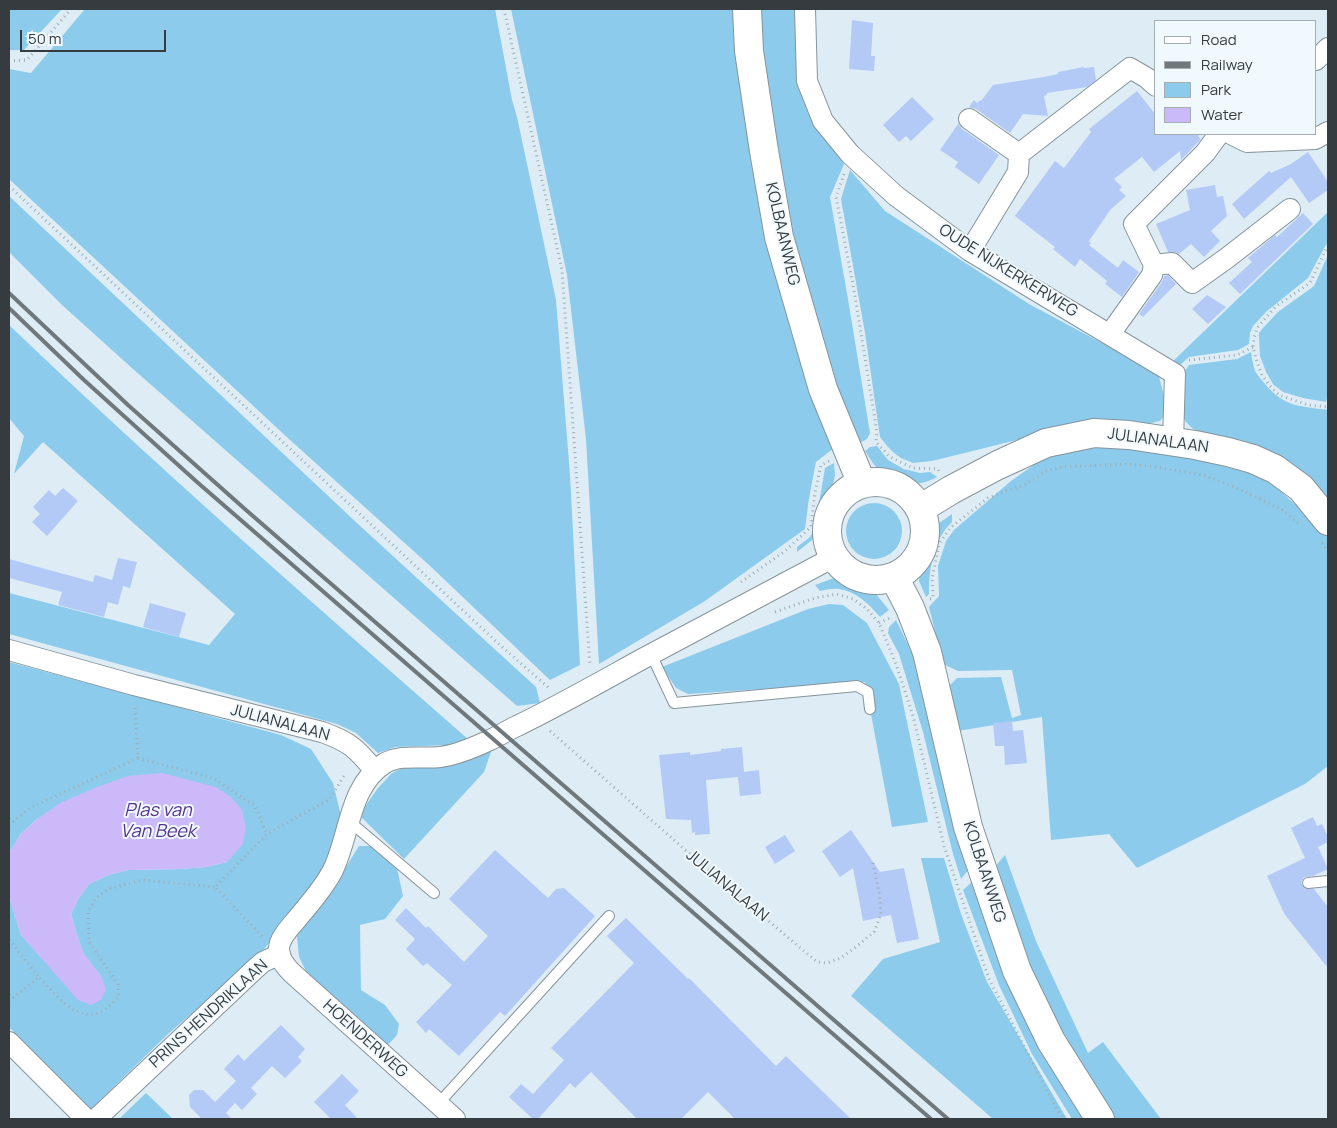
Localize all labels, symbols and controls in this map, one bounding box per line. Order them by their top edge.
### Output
scale bar [22,20,169,52]
legend [1154,20,1317,135]
text: 50 m [28,28,62,49]
text: Road [1201,29,1237,50]
text: Railway [1201,54,1253,75]
text: Park [1201,79,1231,100]
text: Water [1201,104,1243,125]
street label: KOLBAANWEG [761,181,803,287]
street label: OUDE NIJKERKERWEG [935,220,1081,322]
street label: JULIANALAAN [1106,424,1210,458]
street label: JULIANALAAN [228,701,332,745]
water label: Plas van Van Beek [120,800,196,842]
street label: KOLBAANWEG [959,819,1009,925]
street label: JULIANALAAN [682,846,772,926]
street label: PRINS HENDRIKLAAN [146,956,272,1072]
street label: HOENDERWEG [319,996,411,1082]

